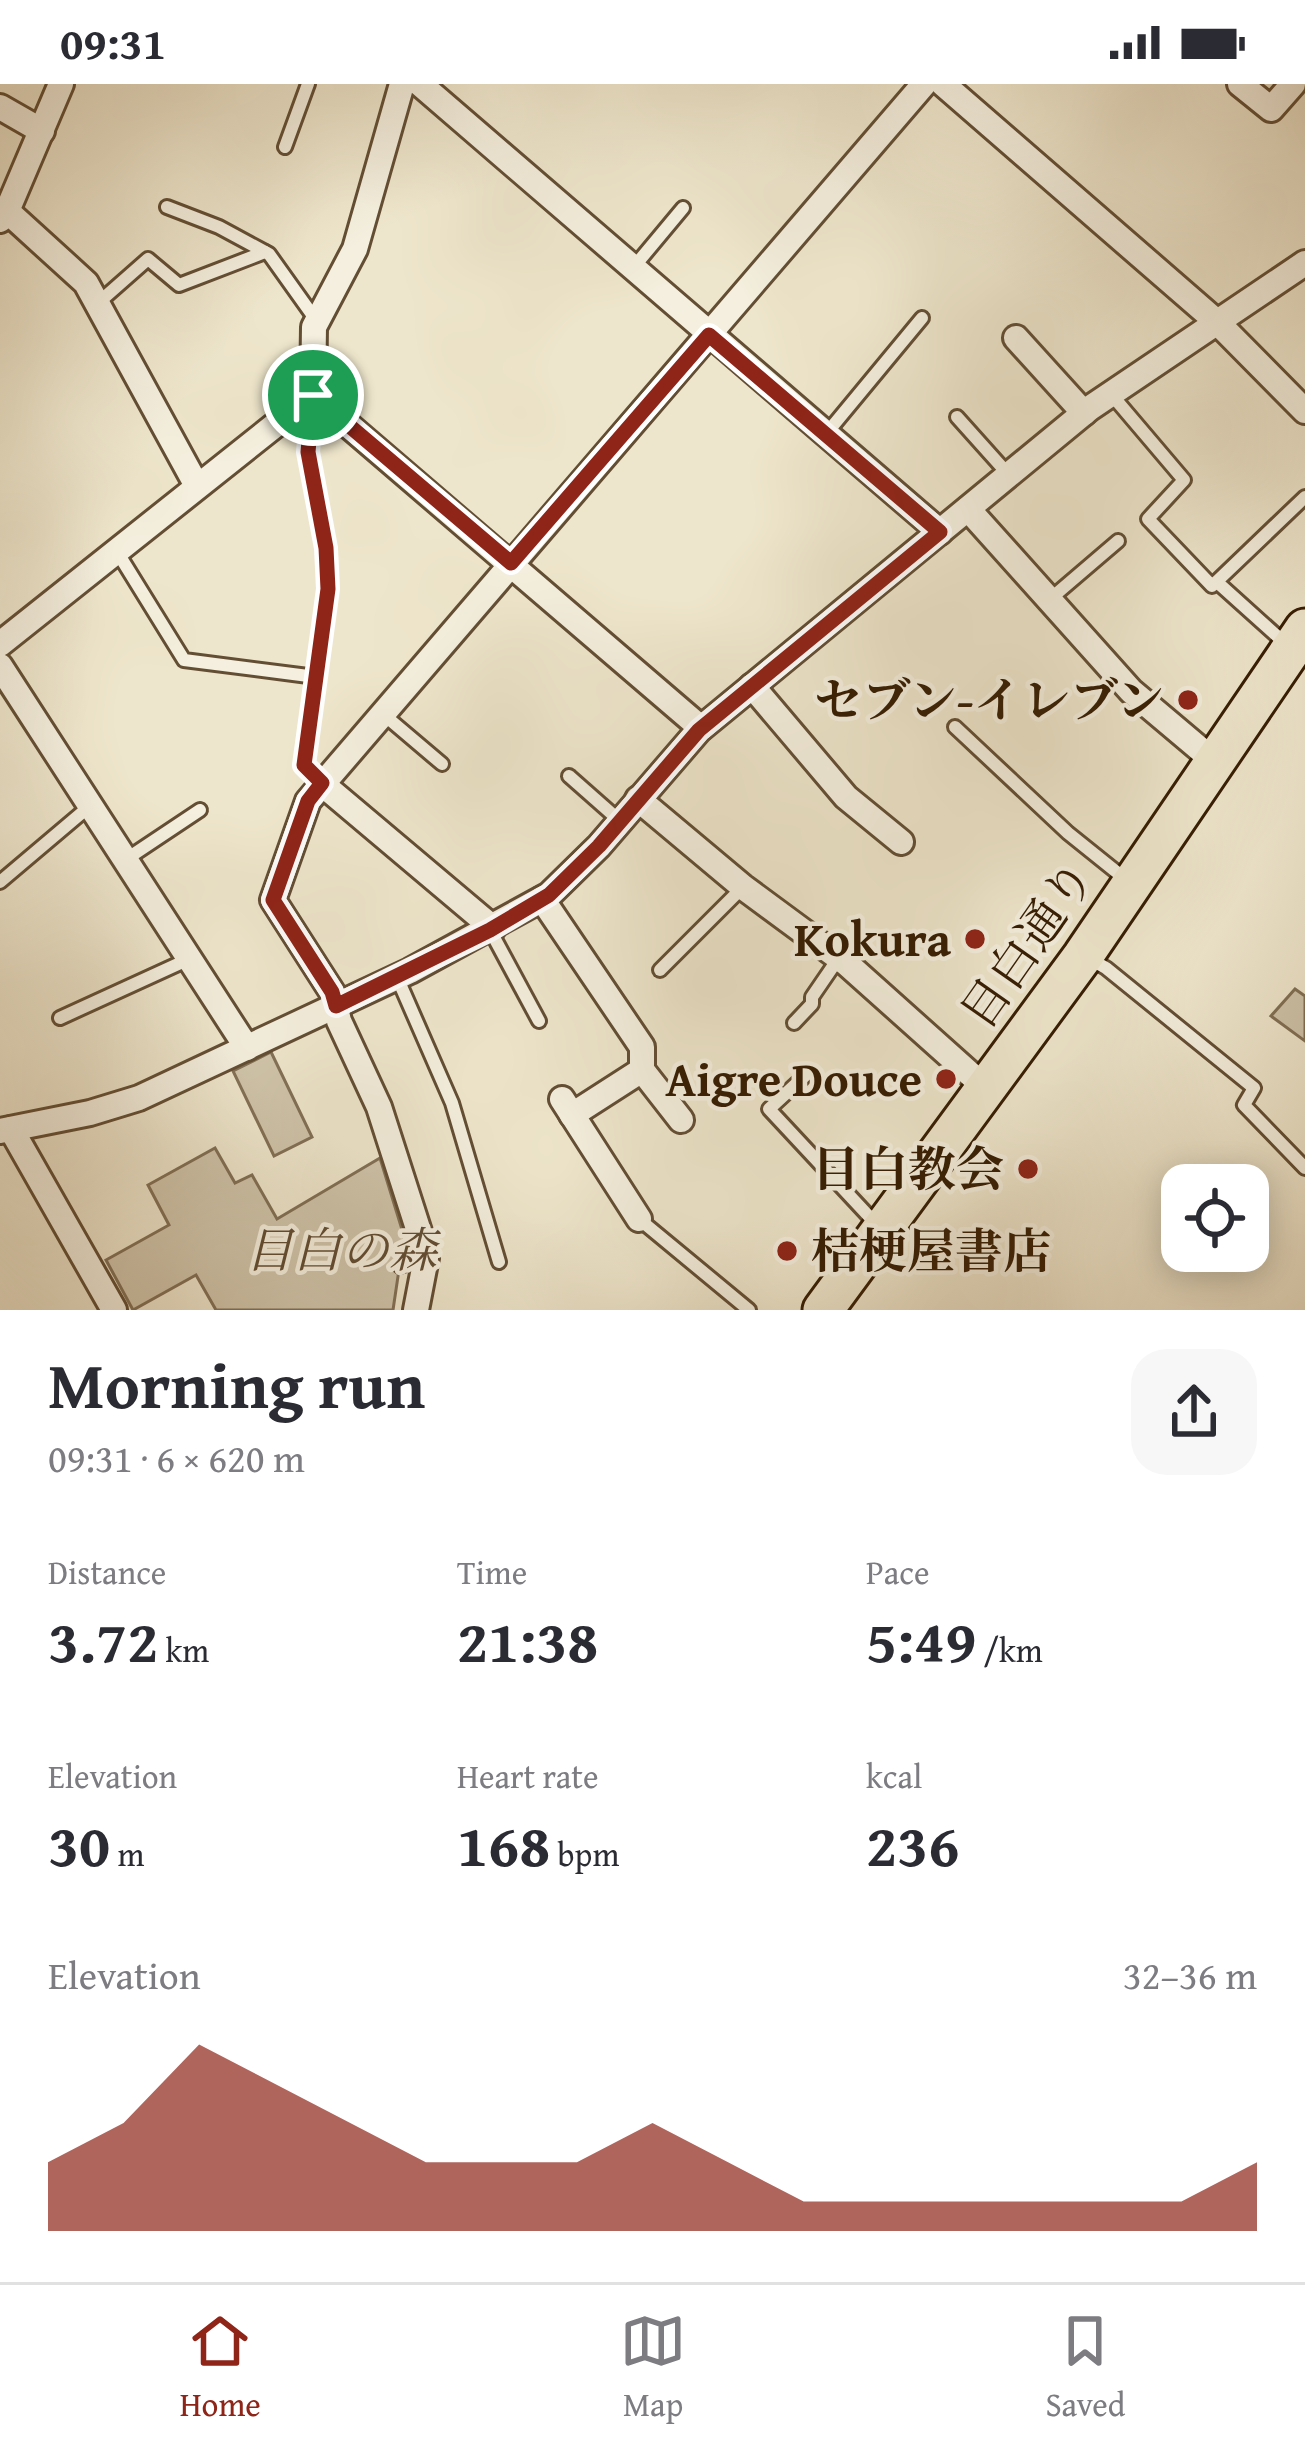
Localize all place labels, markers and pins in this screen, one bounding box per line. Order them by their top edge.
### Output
pin [262,344,364,446]
place label: セブン-イレブン [814,664,1164,735]
marker: セブン-イレブン [1175,687,1201,713]
place label: Kokura [794,903,951,974]
marker: Kokura [962,926,988,952]
place label: Aigre Douce [666,1043,922,1114]
marker: Aigre Douce [933,1066,959,1092]
place label: 目白教会 [812,1133,1004,1204]
marker: 目白教会 [1015,1156,1041,1182]
place label: 桔梗屋書店 [811,1215,1051,1286]
marker: 桔梗屋書店 [774,1238,800,1264]

